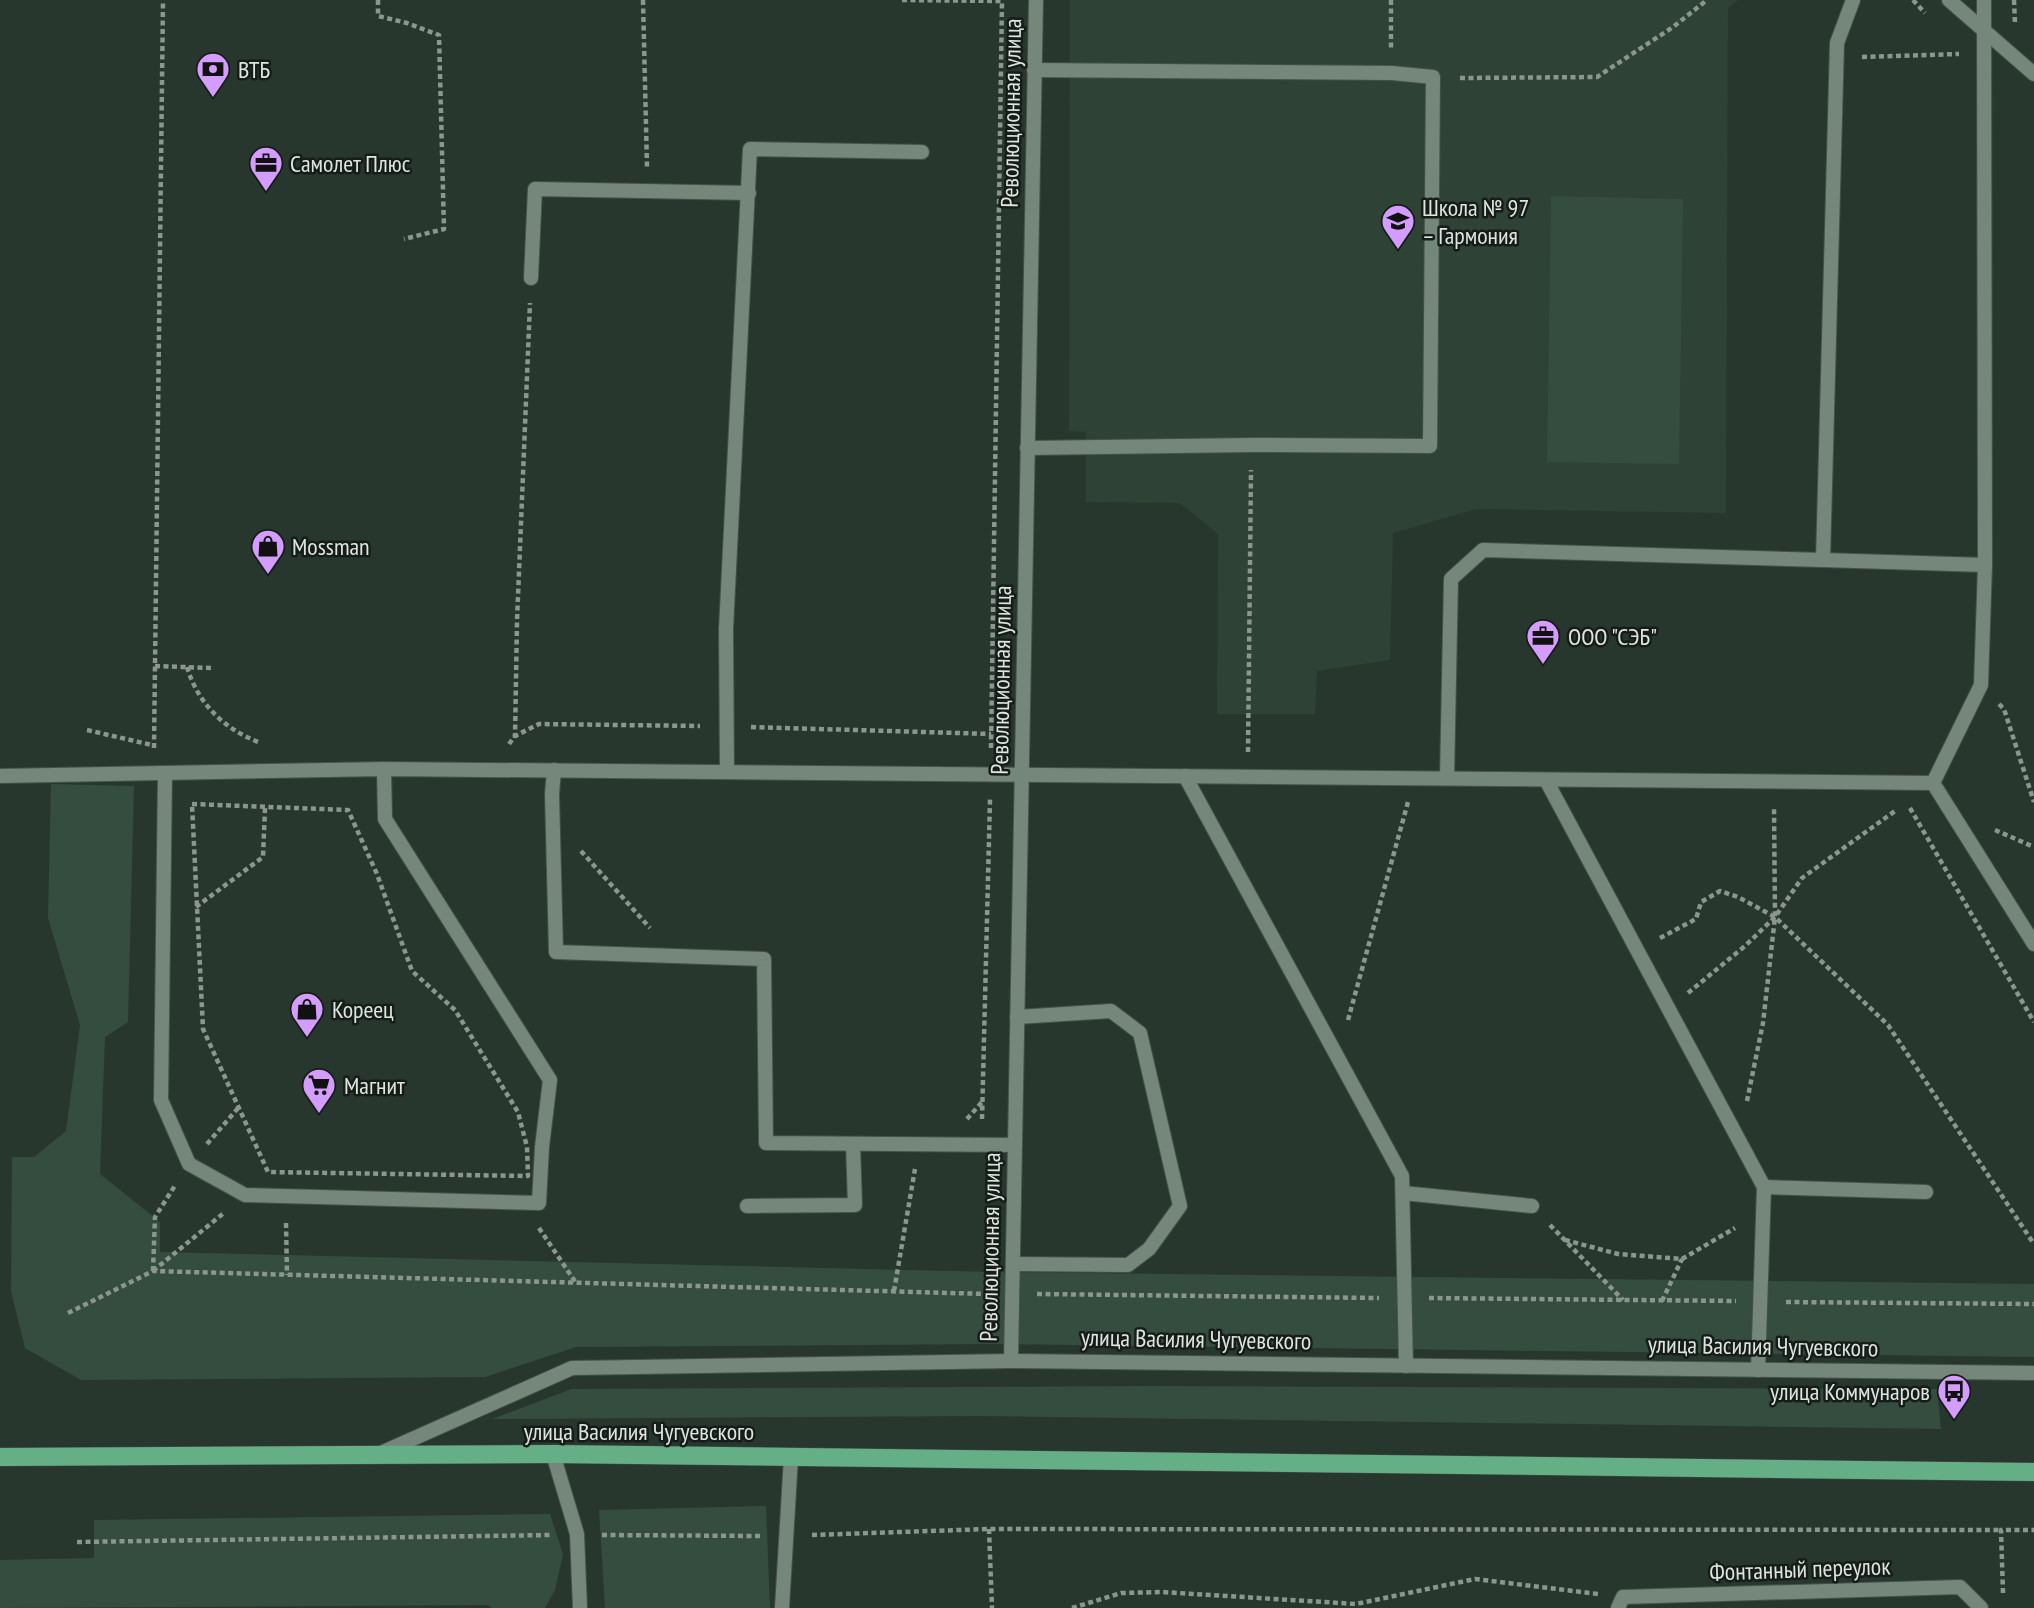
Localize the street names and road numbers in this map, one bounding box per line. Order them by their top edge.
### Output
street label: Революционная улица [994,18,1028,208]
street label: Революционная улица [984,585,1018,775]
street label: Революционная улица [973,1152,1007,1342]
street label: улица Василия Чугуевского [1081,1321,1311,1357]
street label: улица Василия Чугуевского [1648,1328,1878,1364]
street label: улица Василия Чугуевского [524,1416,754,1447]
street label: Фонтанный переулок [1709,1550,1892,1588]

